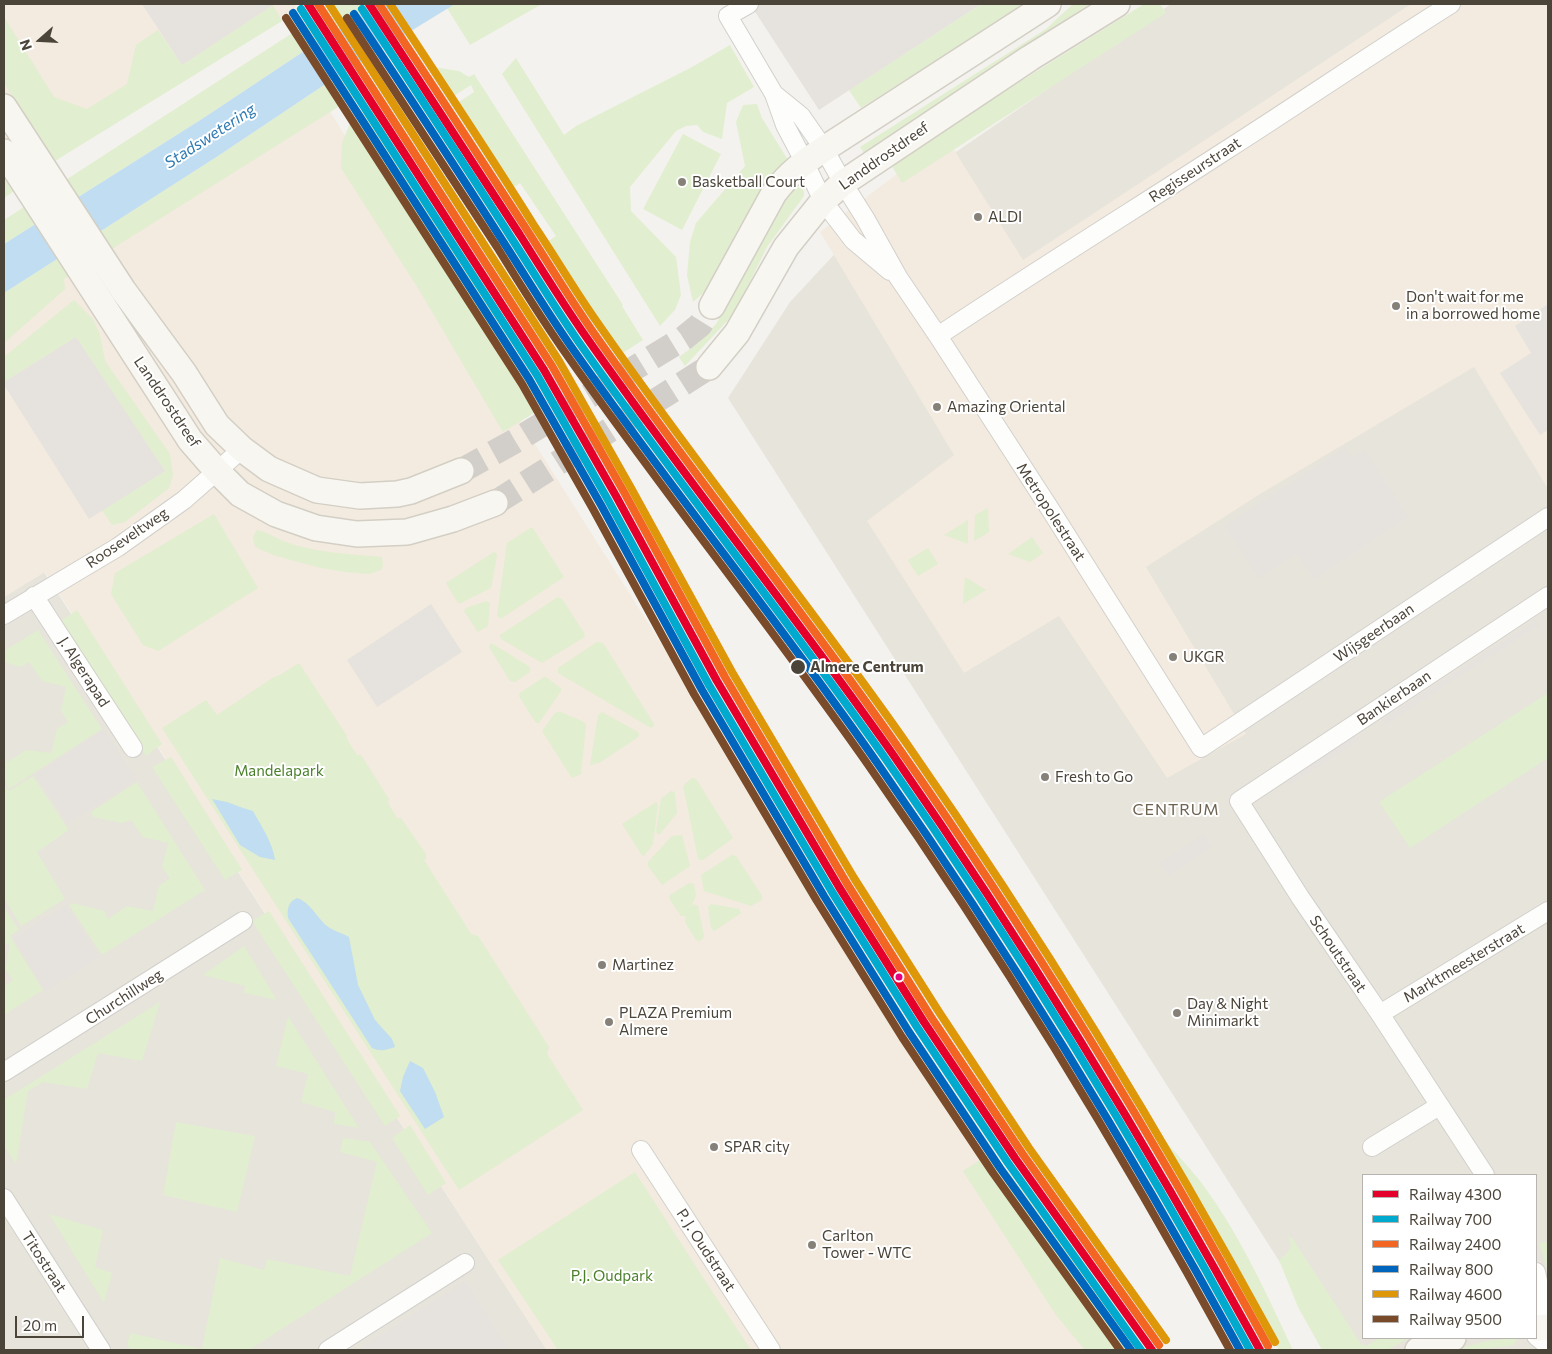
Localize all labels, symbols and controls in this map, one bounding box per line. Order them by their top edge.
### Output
north arrow [15,15,65,65]
text: N [16,37,35,53]
water label: Stadswetering [161,99,259,173]
street label: Landdrostdreef [836,118,932,194]
street label: Regisseurstraat [1146,134,1244,206]
place label: Basketball Court [692,173,805,191]
marker: Basketball Court [676,176,688,188]
place label: ALDI [988,208,1022,226]
marker: ALDI [972,211,984,223]
place label: Don't wait for me in a borrowed home [1406,288,1540,323]
marker: Don't wait for me in a borrowed home [1390,300,1402,312]
street label: Landdrostdreef [130,353,204,451]
place label: Amazing Oriental [947,398,1066,416]
marker: Amazing Oriental [931,401,943,413]
street label: Metropolestraat [1013,460,1089,564]
street label: Rooseveltweg [83,504,171,572]
street label: Wijsgeerbaan [1331,600,1417,666]
street label: J. Algerapad [55,634,113,710]
place label: UKGR [1183,648,1225,666]
marker: UKGR [1167,651,1179,663]
marker: Almere Centrum [789,658,807,676]
place label: Almere Centrum [810,658,924,676]
street label: Bankierbaan [1354,667,1434,729]
park label: Mandelapark [234,762,324,780]
place label: Fresh to Go [1055,768,1133,786]
marker: Fresh to Go [1039,771,1051,783]
district label: CENTRUM [1132,800,1220,820]
street label: Schoutstraat [1306,912,1370,996]
street label: Marktmeesterstraat [1400,920,1528,1006]
place label: Martinez [612,956,674,974]
marker: Martinez [596,959,608,971]
street label: Churchillweg [82,965,166,1029]
unlabelled marker [894,972,904,982]
place label: Day & Night Minimarkt [1187,995,1268,1030]
place label: PLAZA Premium Almere [619,1004,732,1039]
marker: Day & Night Minimarkt [1171,1007,1183,1019]
marker: PLAZA Premium Almere [603,1016,615,1028]
place label: SPAR city [724,1138,790,1156]
marker: SPAR city [708,1141,720,1153]
legend [1362,1174,1537,1339]
text: Railway 4300 [1409,1185,1502,1203]
street label: P. J. Oudstraat [673,1205,739,1295]
text: Railway 700 [1409,1210,1492,1228]
place label: Carlton Tower - WTC [822,1227,912,1262]
street label: Titostraat [18,1228,70,1296]
text: Railway 2400 [1409,1235,1501,1253]
marker: Carlton Tower - WTC [806,1239,818,1251]
text: Railway 800 [1409,1260,1493,1278]
park label: P.J. Oudpark [571,1267,653,1285]
text: Railway 4600 [1409,1285,1502,1303]
scale bar [18,1306,86,1338]
text: Railway 9500 [1409,1310,1502,1328]
text: 20 m [23,1316,57,1334]

